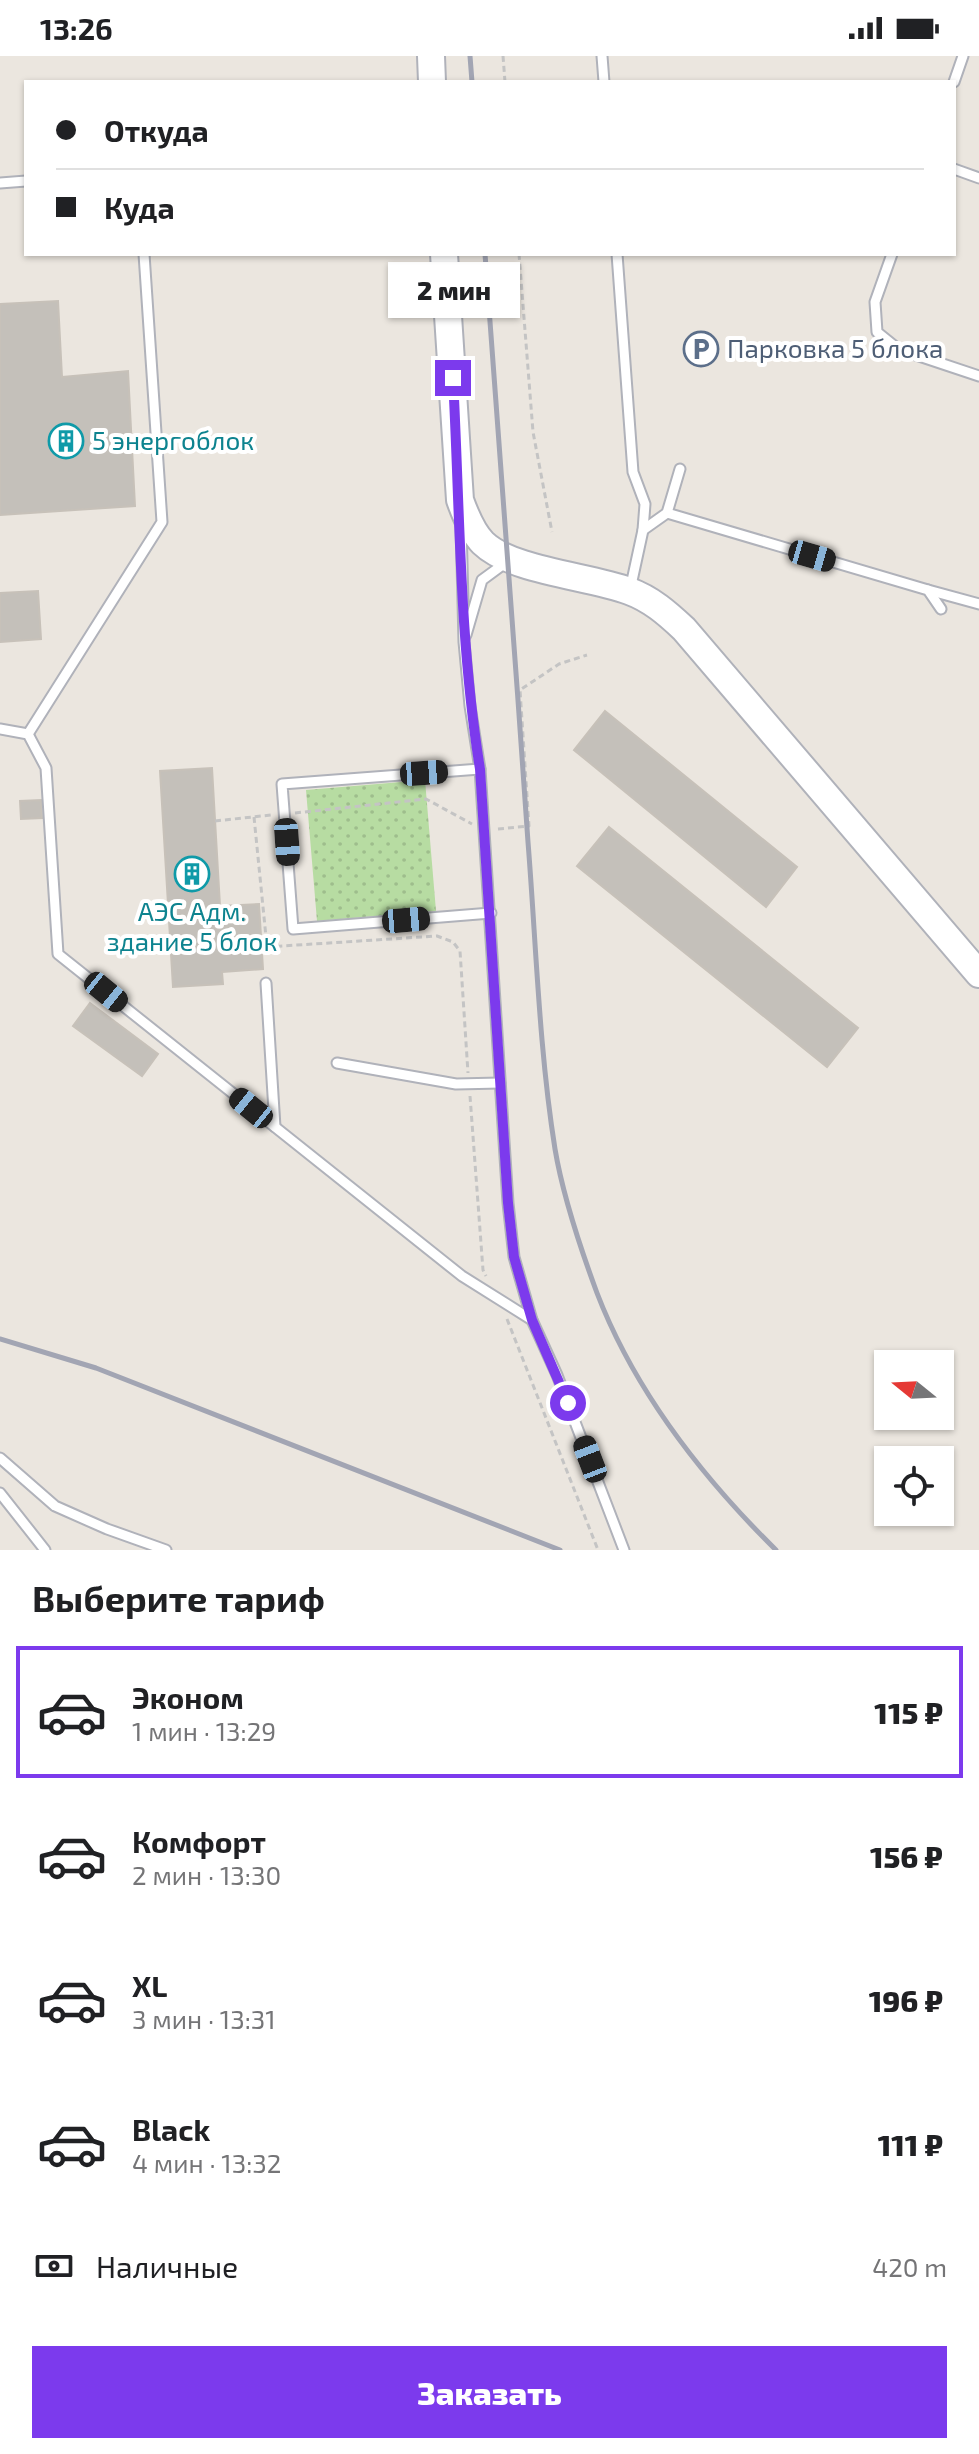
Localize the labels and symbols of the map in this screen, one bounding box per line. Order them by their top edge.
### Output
callout: 2 мин [387,262,519,318]
parking icon: Парковка 5 блока [682,330,720,368]
place label: Парковка 5 блока [727,332,943,363]
route end [435,360,471,396]
building icon: 5 энергоблок [47,422,85,460]
place label: 5 энергоблок [92,424,254,455]
car [786,538,838,574]
car [399,759,449,787]
car [273,817,301,867]
building icon: АЭС Адм. здание 5 блок [173,855,211,893]
place label: АЭС Адм. здание 5 блок [107,895,277,956]
car [381,906,431,934]
car [80,968,132,1016]
car [225,1084,277,1132]
north arrow [874,1350,954,1430]
route start [550,1385,586,1421]
car [570,1432,610,1486]

